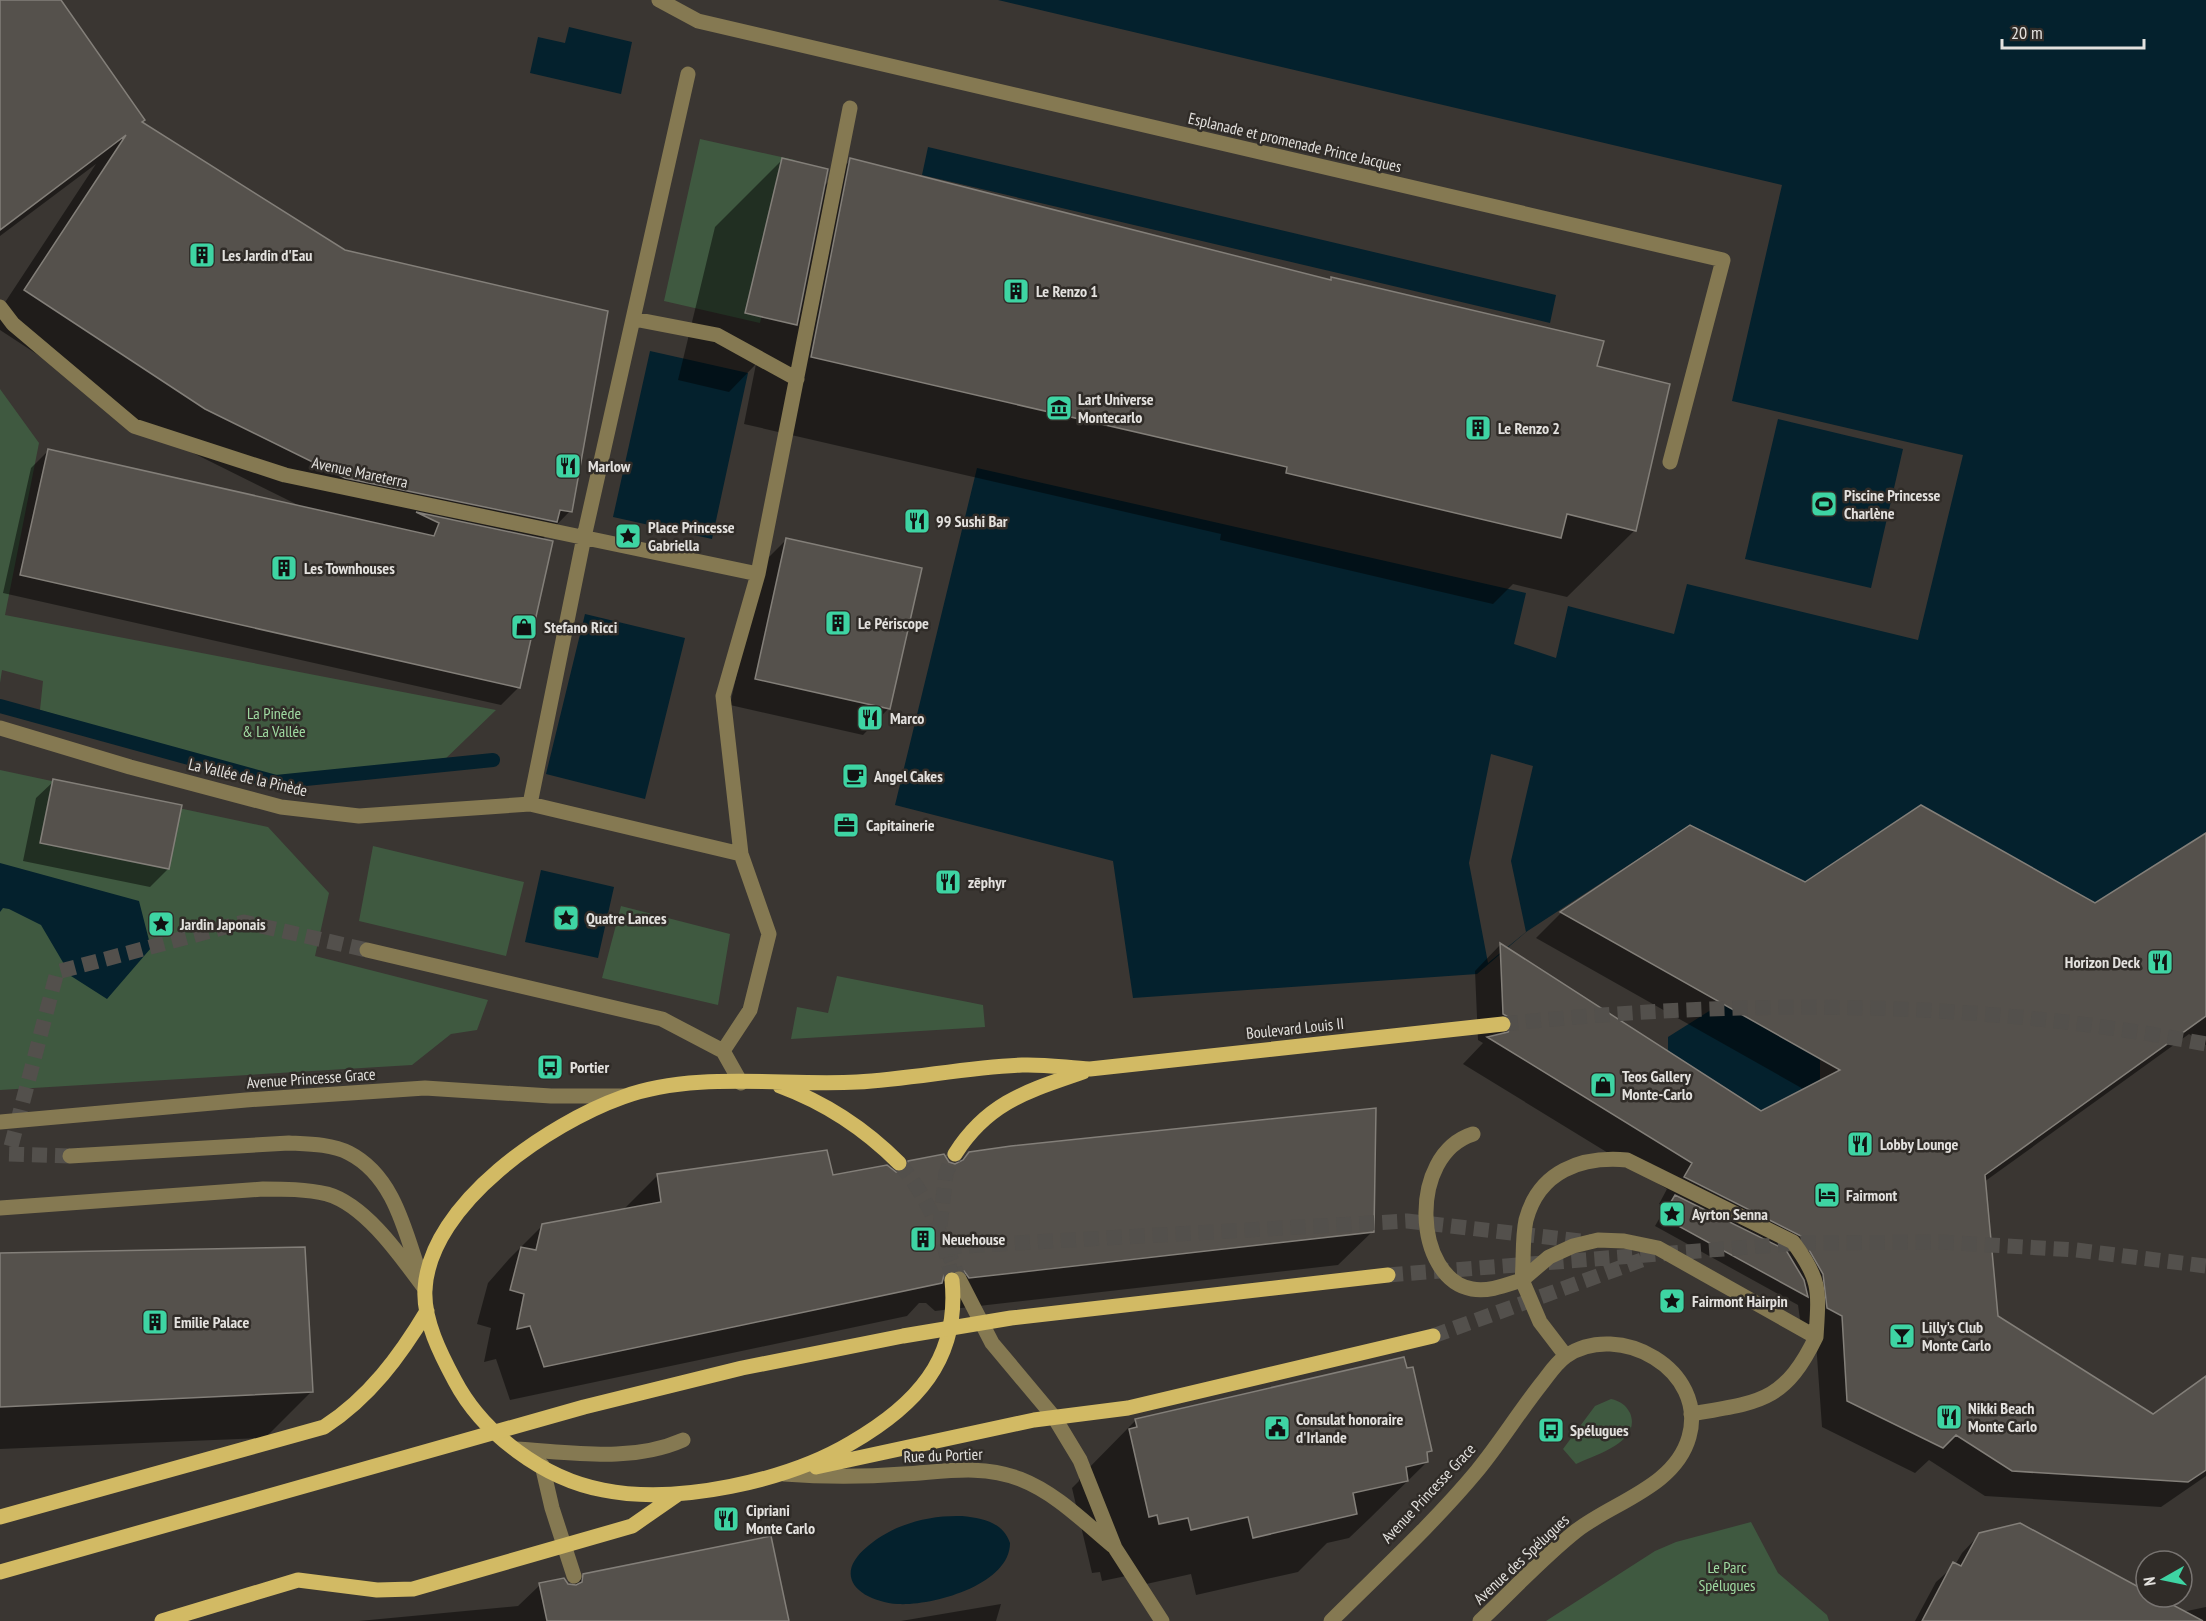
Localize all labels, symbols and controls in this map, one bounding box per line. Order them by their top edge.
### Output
scale bar [2002,12,2144,50]
text: 20 m [2011,21,2043,44]
street label: Esplanade et promenade Prince Jacques [1186,108,1404,176]
building icon: Les Jardin d'Eau [187,240,217,270]
place label: Les Jardin d'Eau [222,245,312,265]
building icon: Le Renzo 1 [1001,276,1031,306]
place label: Le Renzo 1 [1036,281,1098,301]
place label: Lart Universe Montecarlo [1078,389,1154,427]
museum icon: Lart Universe Montecarlo [1044,393,1074,423]
building icon: Le Renzo 2 [1463,413,1493,443]
place label: Le Renzo 2 [1498,418,1560,438]
restaurant icon: Marlow [553,451,583,481]
street label: Avenue Mareterra [310,452,410,492]
place label: Marlow [588,456,631,476]
place label: Piscine Princesse Charlène [1844,485,1941,523]
sports icon: Piscine Princesse Charlène [1809,489,1839,519]
restaurant icon: 99 Sushi Bar [902,506,932,536]
place label: 99 Sushi Bar [936,511,1008,531]
place label: Place Princesse Gabriella [648,517,735,555]
place icon: Place Princesse Gabriella [613,521,643,551]
building icon: Les Townhouses [269,553,299,583]
place label: Les Townhouses [304,558,395,578]
building icon: Le Périscope [823,608,853,638]
shop icon: Stefano Ricci [509,612,539,642]
place label: Le Périscope [858,613,929,633]
place label: Stefano Ricci [544,617,618,637]
park label: La Pinède & La Vallée [242,703,306,741]
restaurant icon: Marco [855,703,885,733]
place label: Marco [890,708,924,728]
street label: La Vallée de la Pinède [187,754,309,800]
cafe icon: Angel Cakes [840,761,870,791]
place label: Angel Cakes [873,766,943,786]
office icon: Capitainerie [831,810,861,840]
place label: Capitainerie [866,815,935,835]
restaurant icon: zēphyr [933,867,963,897]
place label: zēphyr [968,872,1007,892]
place icon: Quatre Lances [551,903,581,933]
place label: Quatre Lances [586,908,667,928]
place icon: Jardin Japonais [146,909,176,939]
place label: Jardin Japonais [179,914,266,934]
restaurant icon: Horizon Deck [2145,947,2175,977]
place label: Horizon Deck [2065,952,2140,972]
street label: Boulevard Louis II [1245,1013,1345,1043]
bus stop icon: Portier [535,1052,565,1082]
place label: Portier [570,1057,609,1077]
street label: Avenue Princesse Grace [246,1064,376,1092]
place label: Teos Gallery Monte-Carlo [1622,1066,1693,1104]
shop icon: Teos Gallery Monte-Carlo [1588,1070,1618,1100]
restaurant icon: Lobby Lounge [1845,1129,1875,1159]
place label: Lobby Lounge [1880,1134,1959,1154]
hotel icon: Fairmont [1812,1180,1842,1210]
place label: Fairmont [1846,1185,1898,1205]
place icon: Ayrton Senna [1657,1199,1687,1229]
place label: Ayrton Senna [1691,1204,1768,1224]
building icon: Neuehouse [908,1224,938,1254]
place label: Neuehouse [942,1229,1006,1249]
place icon: Fairmont Hairpin [1657,1286,1687,1316]
place label: Fairmont Hairpin [1692,1291,1788,1311]
building icon: Emilie Palace [140,1307,170,1337]
place label: Emilie Palace [174,1312,249,1332]
place label: Lilly's Club Monte Carlo [1922,1317,1991,1355]
bar icon: Lilly's Club Monte Carlo [1887,1321,1917,1351]
place label: Nikki Beach Monte Carlo [1968,1398,2037,1436]
restaurant icon: Nikki Beach Monte Carlo [1934,1402,1964,1432]
place label: Consulat honoraire d'Irlande [1296,1409,1404,1447]
public building icon: Consulat honoraire d'Irlande [1262,1413,1292,1443]
bus stop icon: Spélugues [1536,1415,1566,1445]
place label: Spélugues [1570,1420,1629,1440]
street label: Avenue Princesse Grace [1377,1439,1479,1547]
street label: Rue du Portier [903,1444,984,1466]
place label: Cipriani Monte Carlo [746,1500,815,1538]
restaurant icon: Cipriani Monte Carlo [711,1504,741,1534]
street label: Avenue des Spélugues [1469,1510,1573,1608]
north arrow [2134,1549,2194,1609]
park label: Le Parc Spélugues [1699,1557,1755,1595]
text: N [2139,1576,2160,1587]

